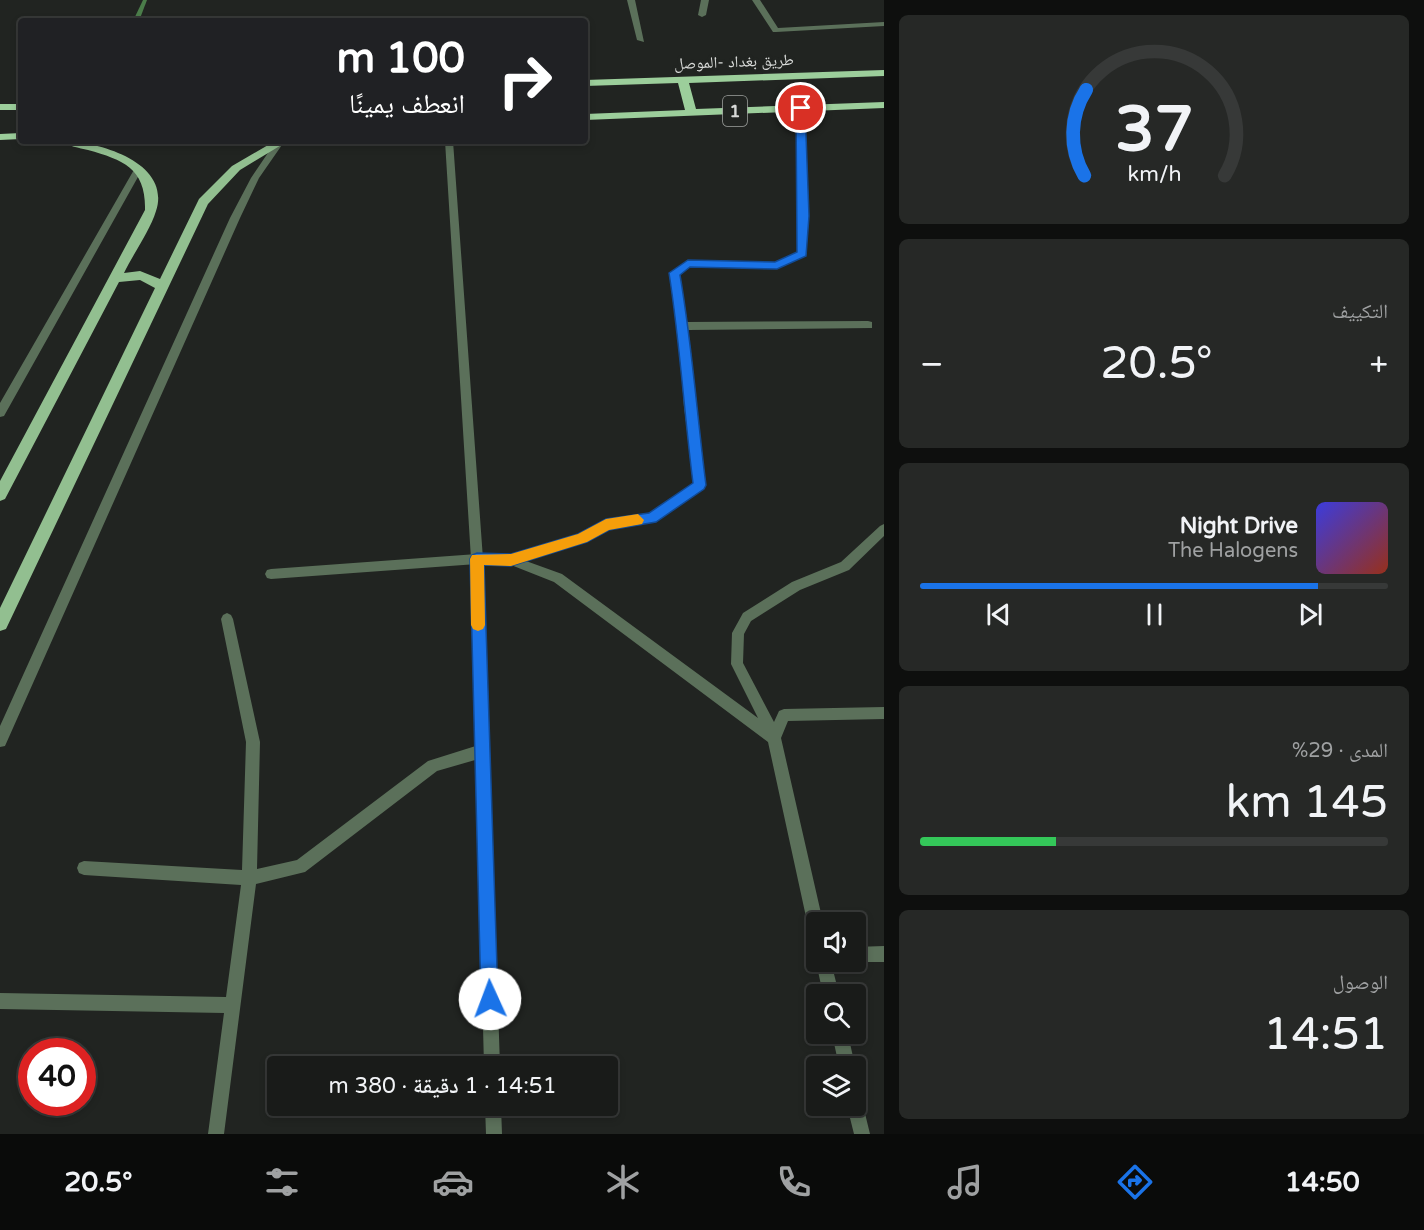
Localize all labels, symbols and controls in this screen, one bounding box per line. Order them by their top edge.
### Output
text: 100 m [336,33,465,84]
icon: right [486,42,564,120]
street label: طريق بغداد -الموصل [674,50,794,74]
pin [775,82,826,133]
text: انعطف يمينًا [349,88,465,121]
icon: arrive [784,91,817,124]
text: 37 [1115,94,1193,169]
road number: 1 [723,96,747,126]
text: km/h [1127,162,1181,188]
text: التكييف [1332,300,1388,324]
text: 20.5° [1100,337,1213,391]
text: − [920,345,944,384]
text: + [1369,345,1388,384]
text: Night Drive [1180,513,1298,539]
text: The Halogens [1168,539,1298,563]
icon: previous [982,598,1015,631]
icon: pause [1138,598,1171,631]
icon: next [1294,598,1327,631]
text: المدى · 29% [1292,739,1388,763]
text: 145 km [1226,776,1388,830]
map controls [806,912,866,1116]
button: sound [806,912,866,972]
position arrow [458,967,522,1031]
text: الوصول [1333,971,1388,995]
button: search [806,984,866,1044]
text: 14:51 [1263,1008,1388,1062]
speed limit sign: 40 [18,1038,96,1116]
button: layers [806,1056,866,1116]
text: 14:51 · 1 دقيقة · 380 m [329,1073,556,1099]
icon: filters [261,1161,303,1203]
icon: car [432,1161,474,1203]
icon: climate [602,1161,644,1203]
icon: phone [773,1161,815,1203]
icon: music [944,1161,986,1203]
icon: directions [1114,1161,1156,1203]
text: 20.5° [64,1166,132,1199]
text: 14:50 [1285,1166,1360,1199]

